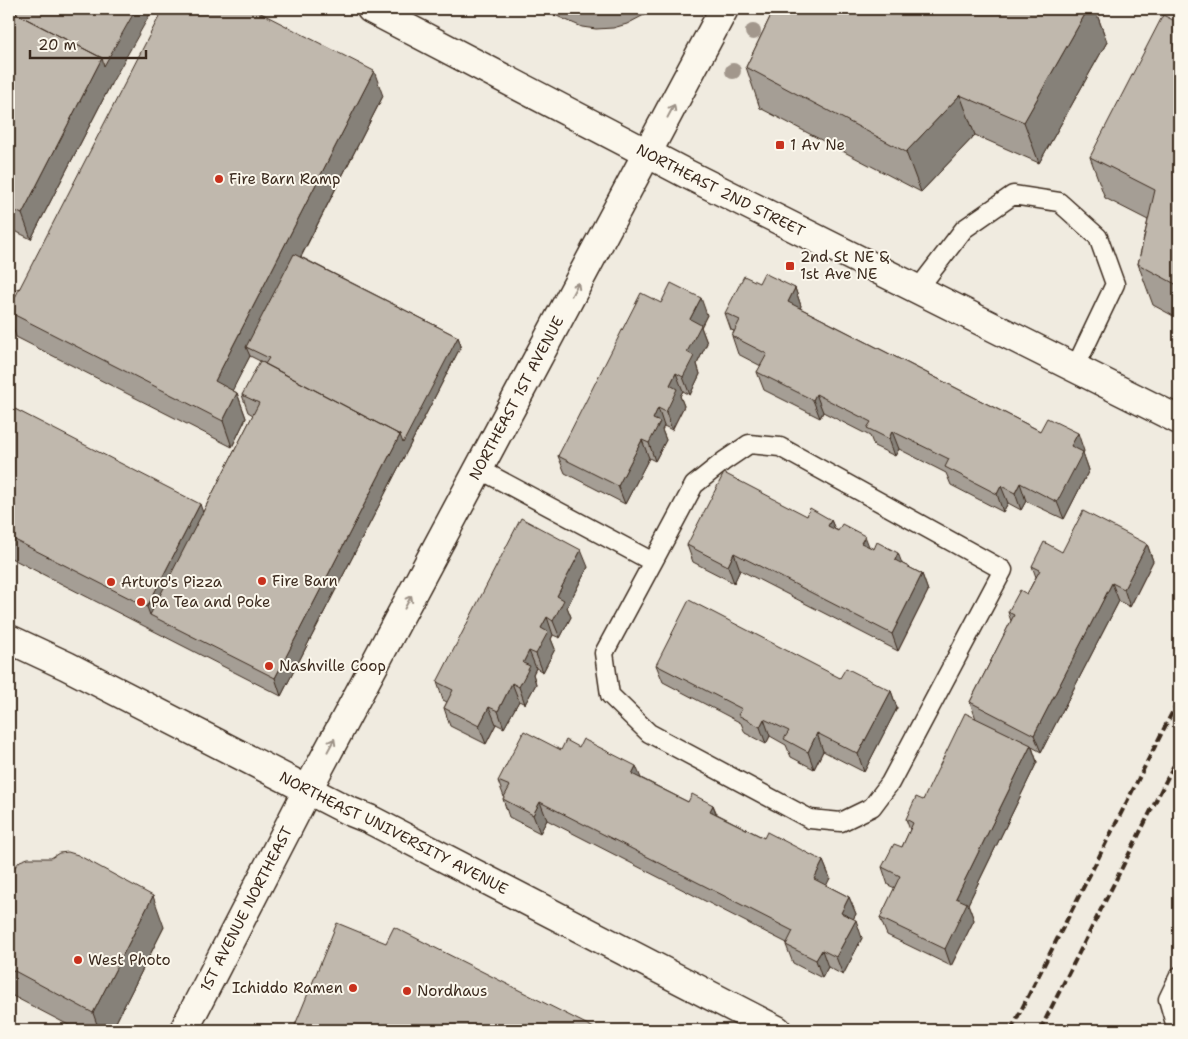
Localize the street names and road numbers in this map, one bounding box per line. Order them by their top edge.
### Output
street label: NORTHEAST 2ND STREET [633,139,808,241]
street label: NORTHEAST 1ST AVENUE [465,313,568,484]
street label: NORTHEAST UNIVERSITY AVENUE [276,767,512,899]
street label: 1ST AVENUE NORTHEAST [195,823,297,995]

